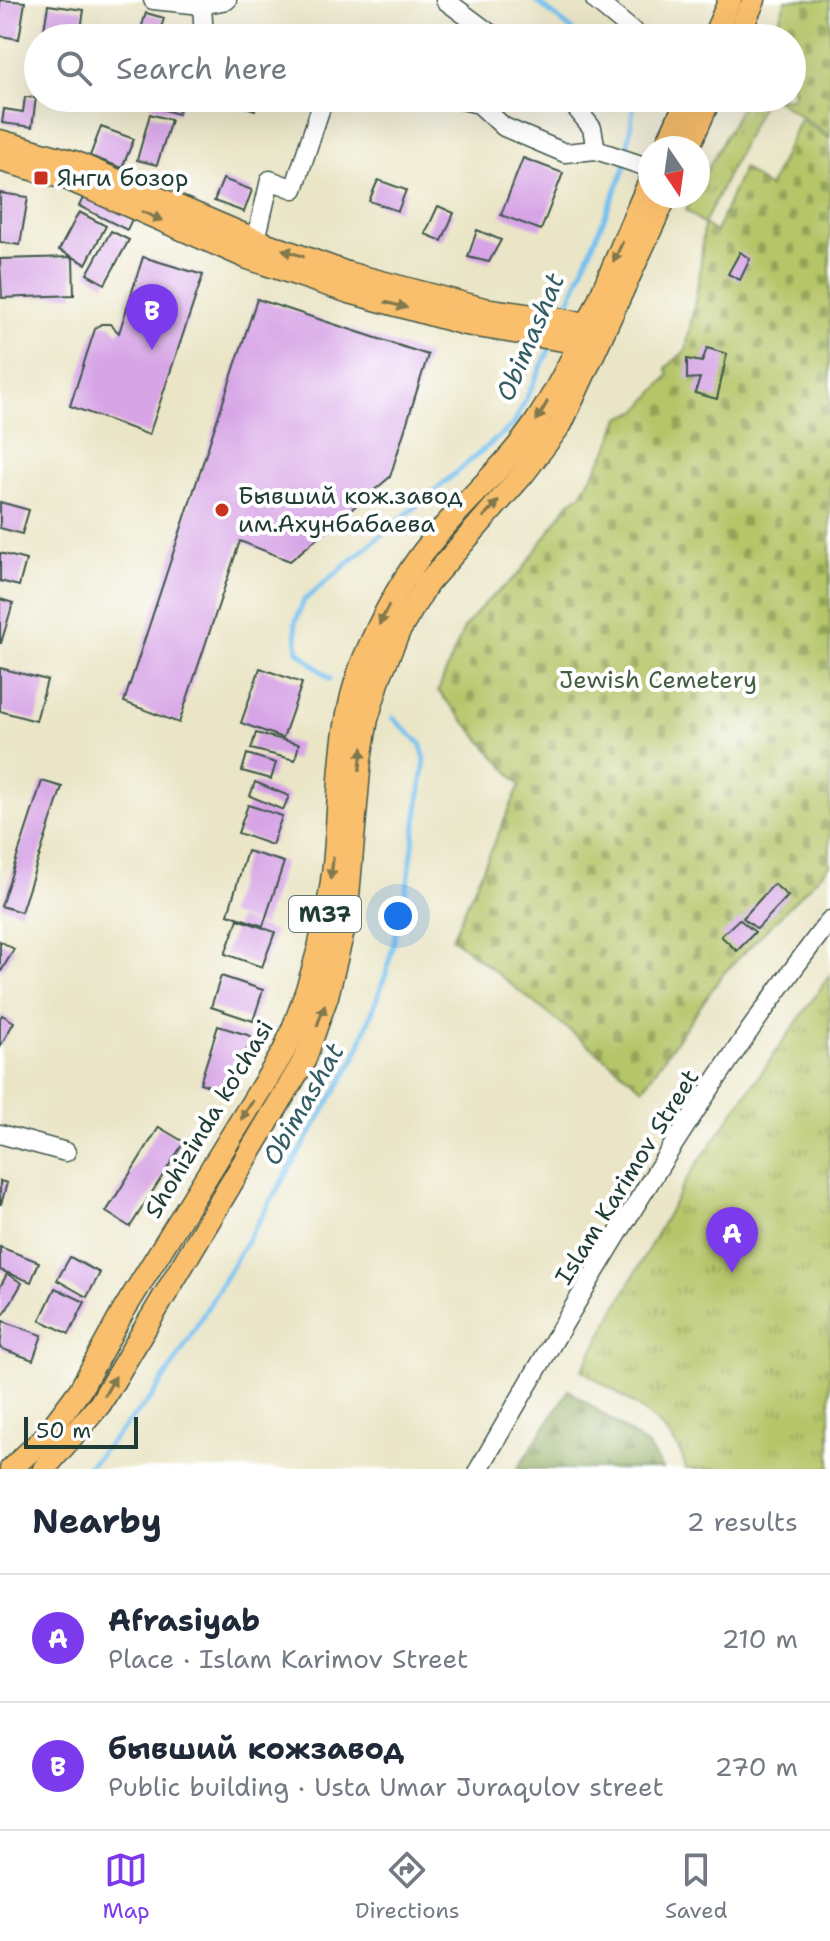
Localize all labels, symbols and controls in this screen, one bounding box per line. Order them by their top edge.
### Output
search box [24,24,806,112]
icon: search [52,46,96,90]
text: Search here [116,48,287,89]
north arrow [638,136,710,208]
place label: Янги бозор [57,162,188,194]
marker: Янги бозор [32,169,50,187]
one-way arrow [140,209,163,223]
one-way arrow [611,240,625,263]
one-way arrow [280,247,304,259]
water label: Obimashat [487,267,572,406]
pin: B [126,284,178,350]
one-way arrow [384,299,408,312]
one-way arrow [535,400,549,422]
place label: Бывший кож.завод им.Ахунбабаева [238,480,463,540]
one-way arrow [482,499,500,518]
marker: Бывший кож.завод им.Ахунбабаева [213,501,231,519]
one-way arrow [377,604,391,627]
park label: Jewish Cemetery [559,664,757,696]
one-way arrow [355,746,368,771]
one-way arrow [326,856,339,881]
road number: M37 [289,896,361,932]
your location [378,896,418,936]
one-way arrow [315,1003,327,1027]
street label: Shohizinda ko'chasi [137,1014,281,1224]
water label: Obimashat [254,1036,352,1171]
street label: Islam Karimov Street [548,1063,706,1291]
one-way arrow [241,1099,255,1121]
pin: A [706,1207,758,1273]
one-way arrow [103,1375,117,1397]
scale bar [24,1413,138,1449]
text: 50 m [36,1416,91,1445]
text: Nearby [32,1498,162,1544]
text: 2 results [686,1504,798,1539]
text: Afrasiyab [108,1600,260,1641]
text: A [48,1621,68,1656]
text: 210 m [721,1621,798,1656]
text: Place · Islam Karimov Street [108,1641,468,1676]
text: бывший кожзавод [108,1728,404,1769]
text: B [50,1749,66,1784]
text: 270 m [715,1749,798,1784]
text: Public building · Usta Umar Juraqulov street [108,1769,664,1804]
tab: Map [103,1848,150,1925]
tab: Directions [355,1848,460,1925]
tab: Saved [665,1848,727,1925]

